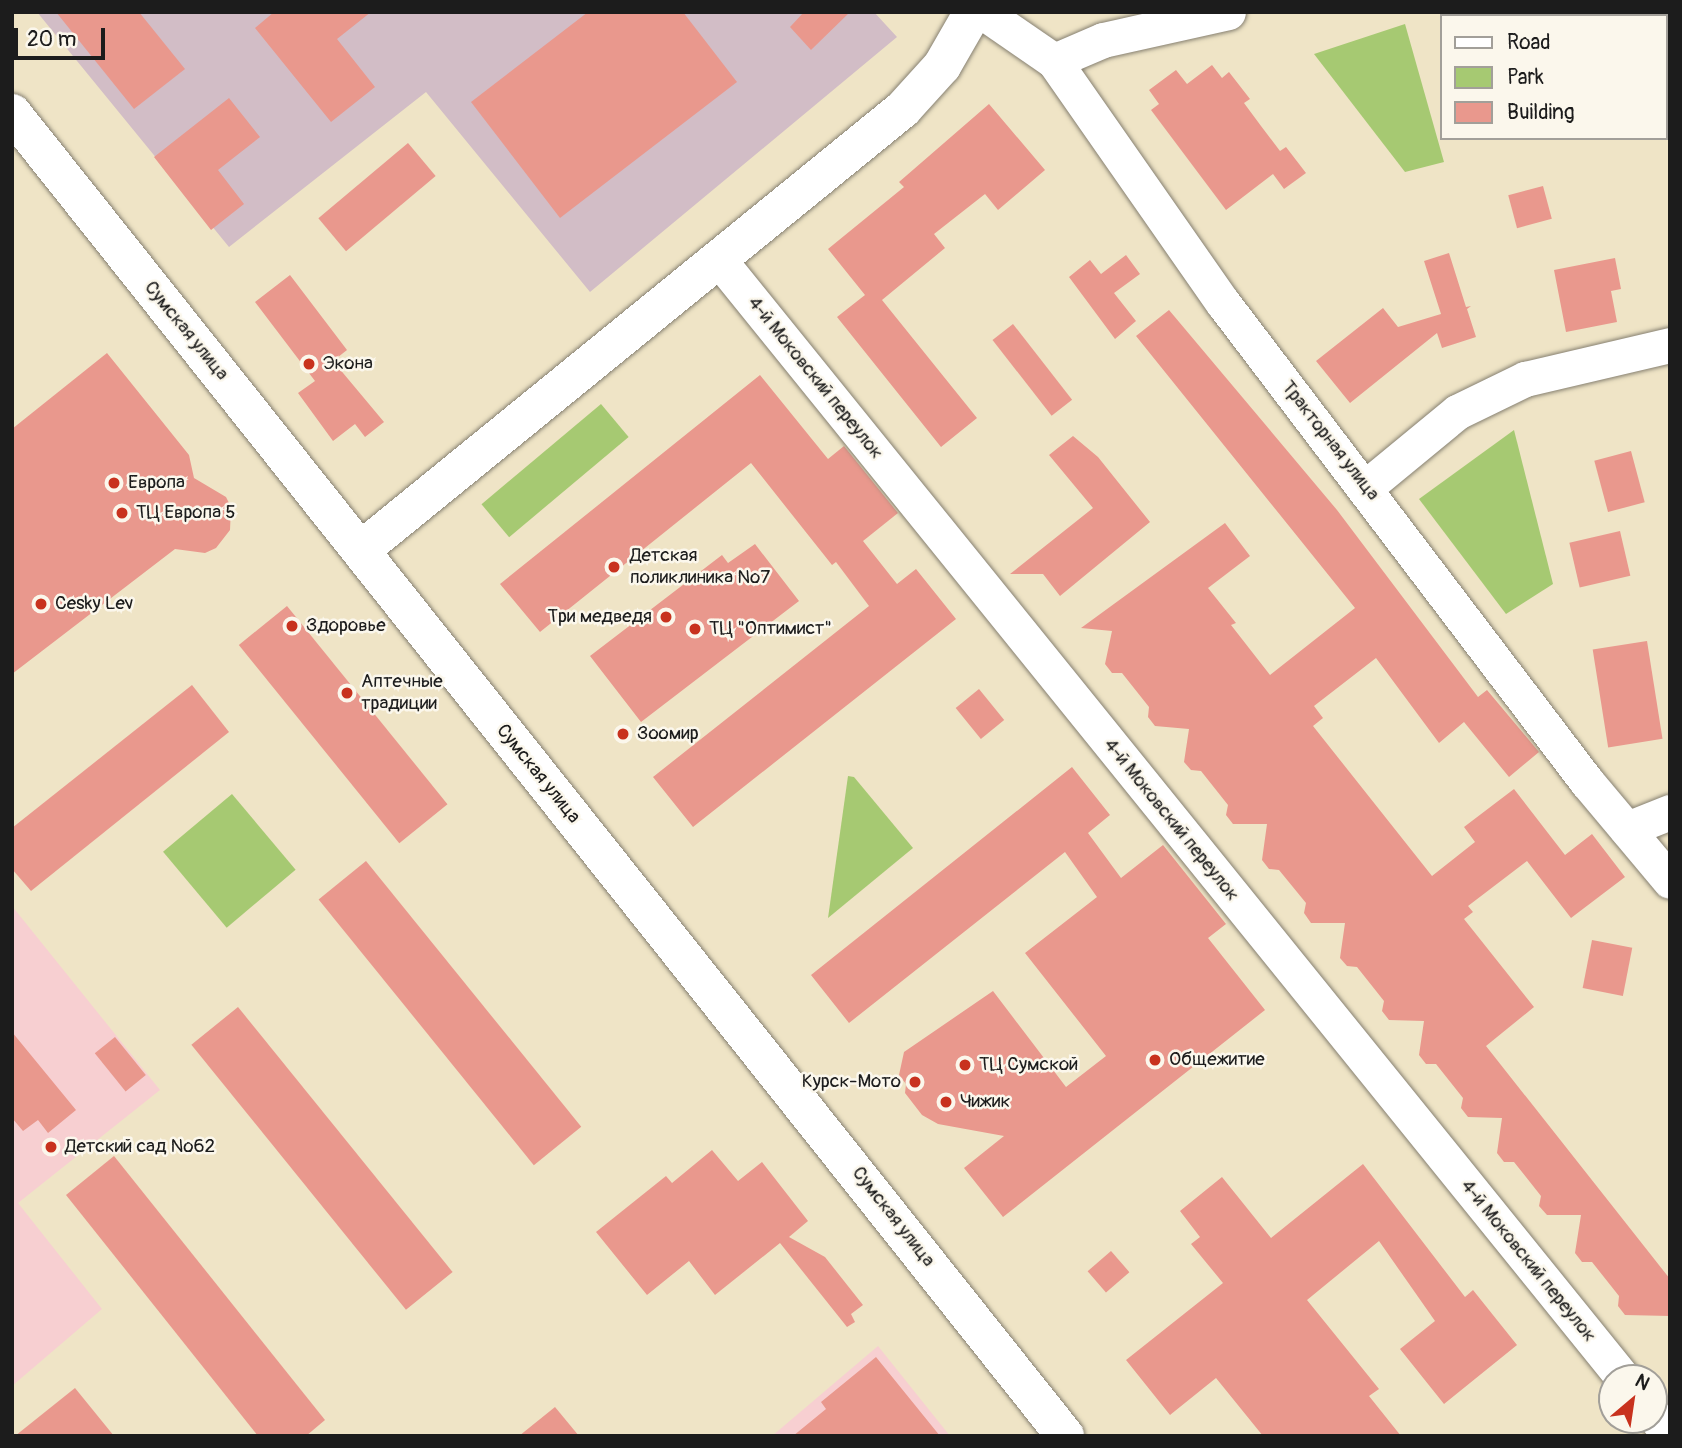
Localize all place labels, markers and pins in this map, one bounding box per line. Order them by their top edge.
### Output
place label: Экона [323,353,373,375]
marker: Экона [301,356,317,372]
place label: Европа [128,472,185,494]
marker: Европа [106,475,122,491]
place label: ТЦ Европа 5 [136,502,235,524]
marker: ТЦ Европа 5 [114,505,130,521]
place label: Детская поликлиника №7 [630,545,770,589]
marker: Детская поликлиника №7 [604,557,624,577]
place label: Cesky Lev [55,593,133,615]
marker: Cesky Lev [33,596,49,612]
place label: Три медведя [548,606,652,628]
marker: Три медведя [658,609,674,625]
place label: Здоровье [306,615,386,637]
marker: Здоровье [284,618,300,634]
place label: ТЦ "Оптимист" [709,618,832,640]
marker: ТЦ "Оптимист" [687,621,703,637]
place label: Аптечные традиции [361,671,443,715]
marker: Аптечные традиции [339,685,355,701]
place label: Зоомир [637,723,699,745]
marker: Зоомир [615,726,631,742]
place label: Общежитие [1169,1049,1265,1071]
marker: Общежитие [1147,1052,1163,1068]
place label: ТЦ Сумской [979,1054,1078,1076]
marker: ТЦ Сумской [957,1057,973,1073]
place label: Курск-Мото [802,1071,901,1093]
marker: Курск-Мото [907,1074,923,1090]
place label: Чижик [960,1091,1010,1113]
marker: Чижик [938,1094,954,1110]
place label: Детский сад №62 [65,1136,215,1158]
marker: Детский сад №62 [43,1139,59,1155]

